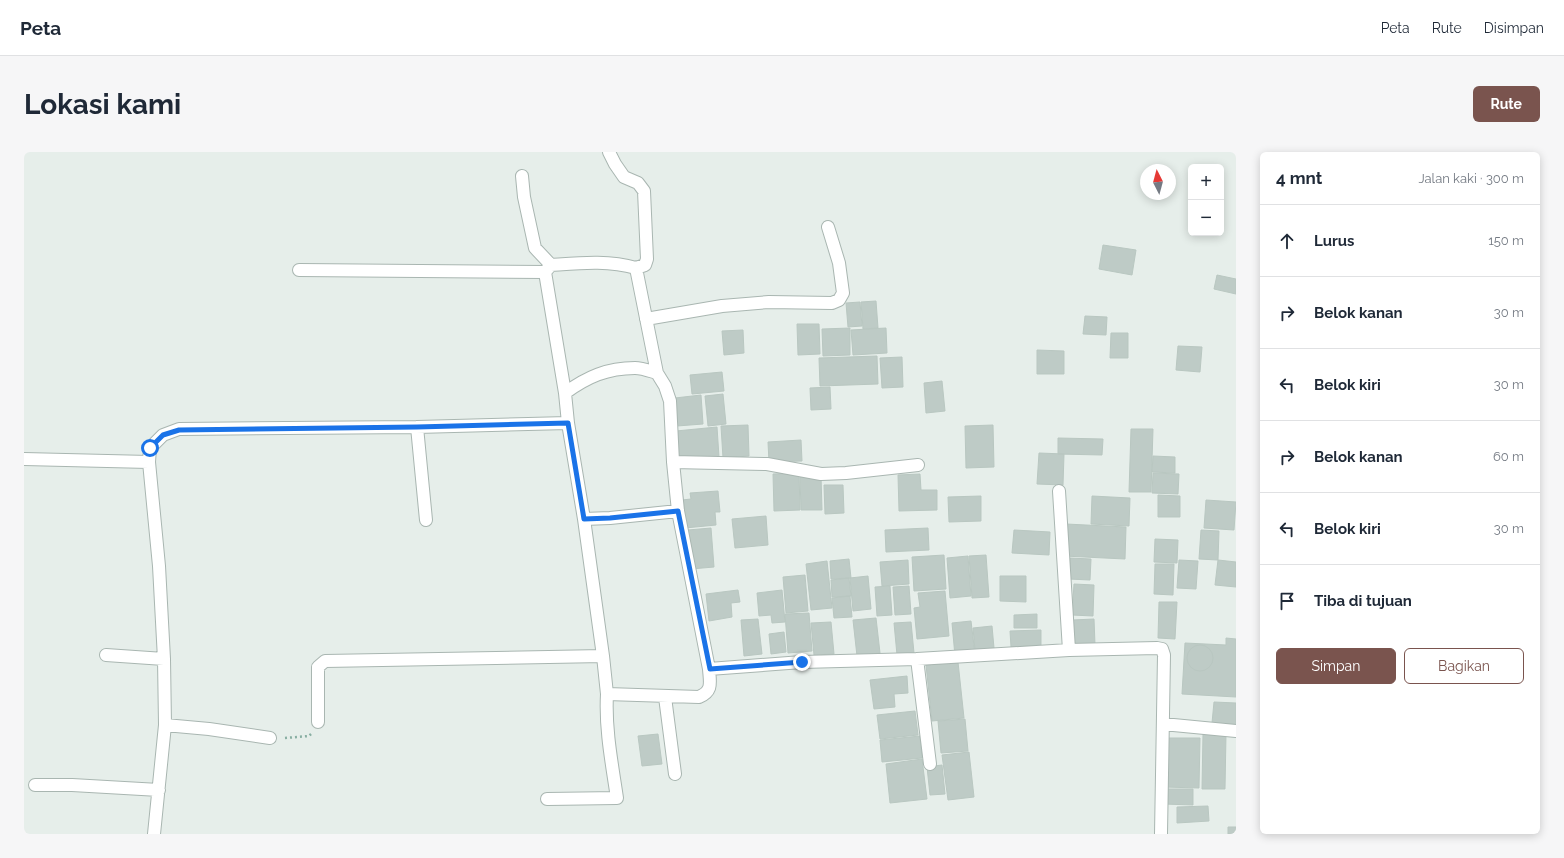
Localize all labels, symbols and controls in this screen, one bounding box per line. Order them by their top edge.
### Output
text: Peta [20,17,61,39]
text: Peta [1381,20,1410,36]
text: Rute [1432,20,1462,36]
text: Disimpan [1484,20,1544,36]
button: Rute [1473,86,1540,122]
text: Lokasi kami [24,88,181,121]
north arrow [1140,164,1176,200]
map controls [1188,164,1224,236]
button: + [1188,164,1224,200]
text: 4 mnt [1276,168,1322,188]
text: Jalan kaki · 300 m [1418,171,1524,186]
button: − [1188,200,1224,236]
icon: ahead [1276,230,1298,252]
text: Lurus [1314,232,1355,250]
text: 150 m [1488,233,1524,248]
icon: right [1276,302,1298,324]
text: Belok kanan [1314,304,1403,322]
text: 30 m [1494,305,1524,320]
icon: left [1276,374,1298,396]
text: Belok kiri [1314,376,1381,394]
text: 30 m [1494,377,1524,392]
route start [141,439,159,457]
icon: right [1276,446,1298,468]
text: Belok kanan [1314,448,1403,466]
text: 60 m [1493,449,1524,464]
icon: left [1276,518,1298,540]
text: Belok kiri [1314,520,1381,538]
text: 30 m [1494,521,1524,536]
icon: arrive [1276,590,1298,612]
text: Tiba di tujuan [1314,592,1412,610]
button: Simpan [1276,648,1396,684]
button: Bagikan [1404,648,1524,684]
route end [793,653,811,671]

